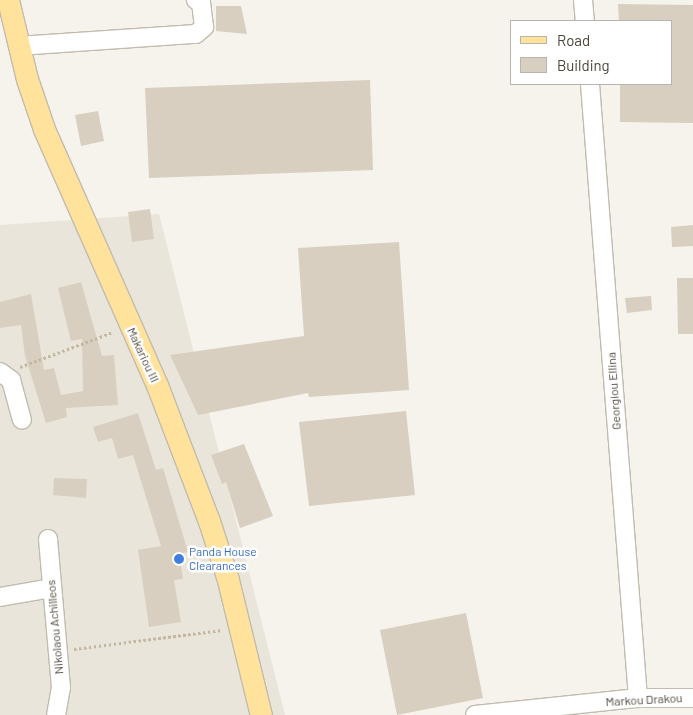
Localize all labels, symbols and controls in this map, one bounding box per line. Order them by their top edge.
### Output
legend [510,20,673,85]
text: Road [557,31,590,49]
text: Building [557,56,610,74]
street label: Makariou III [124,325,162,385]
street label: Georgiou Ellina [604,352,624,430]
place label: Panda House Clearances [189,545,257,573]
marker: Panda House Clearances [173,553,185,565]
street label: Nikolaou Achilleos [44,579,66,675]
street label: Markou Drakou [605,691,683,709]

